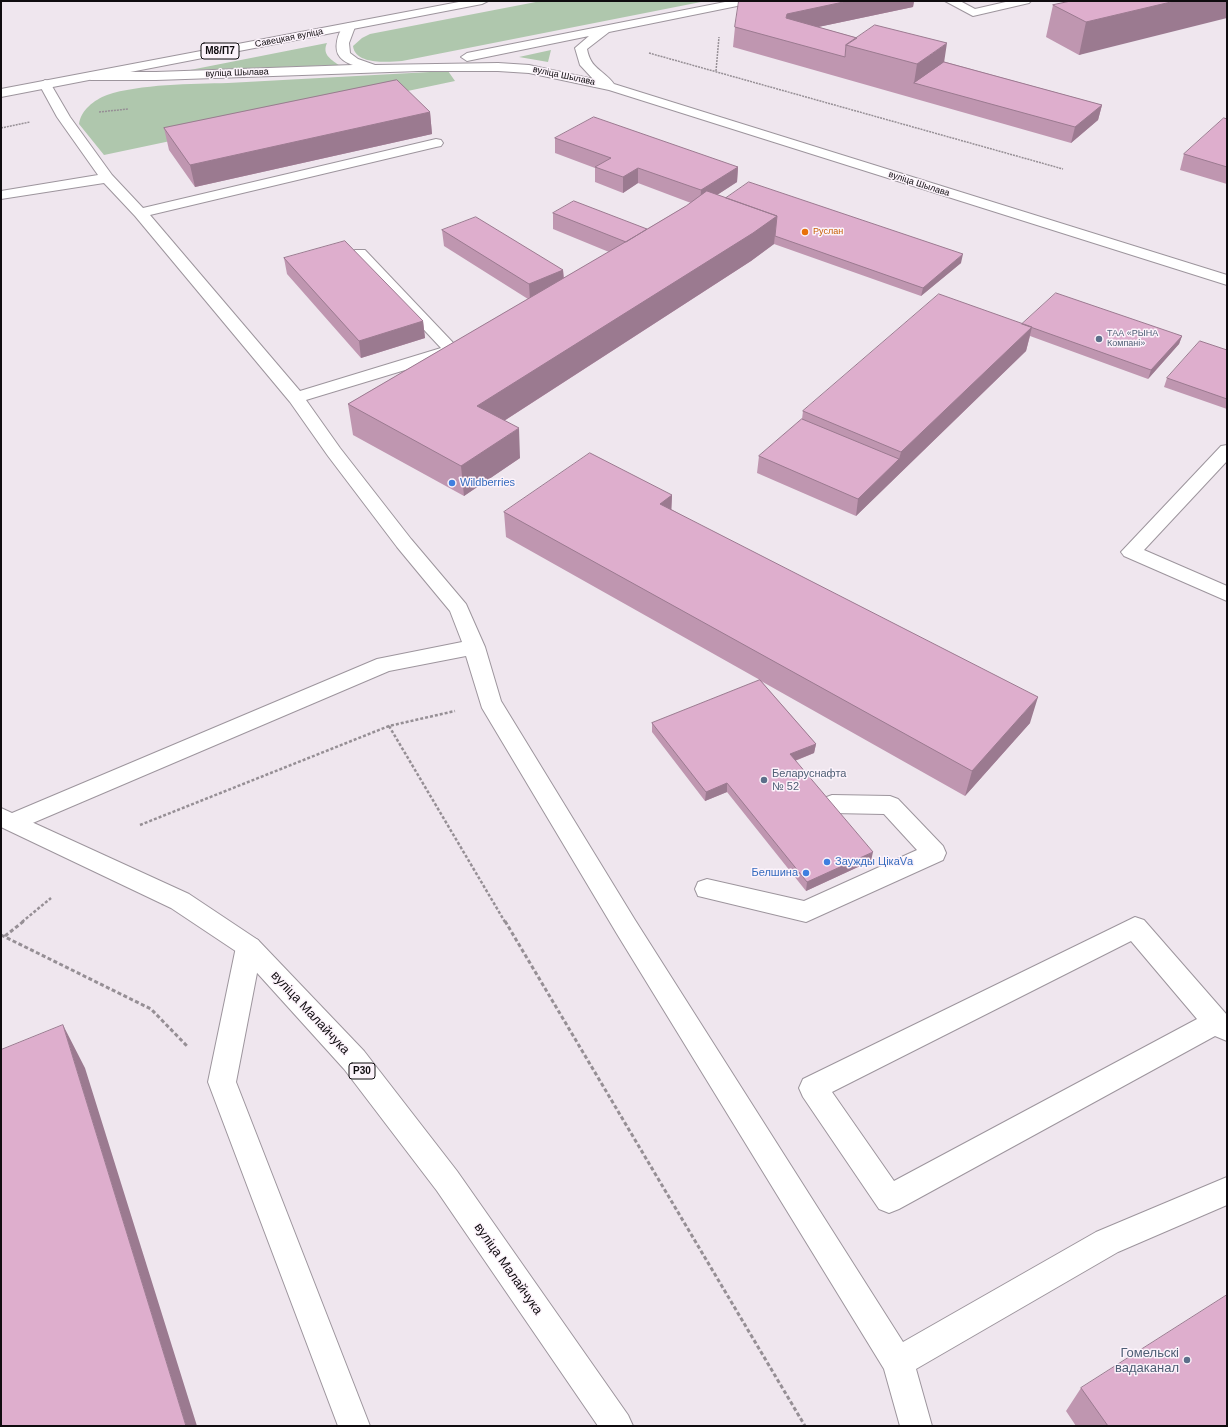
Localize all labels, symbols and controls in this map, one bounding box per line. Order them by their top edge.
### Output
street label: Савецкая вуліца [254,26,324,50]
road number: М8/П7 [201,43,239,59]
street label: вуліца Шылава [532,64,596,88]
street label: вуліца Шылава [205,66,269,80]
street label: вуліца Шылава [887,169,951,199]
marker: Руслан [800,227,810,237]
place label: Руслан [813,227,843,237]
place label: ТАА «РЫНА Компані» [1107,329,1158,350]
marker: ТАА «РЫНА Компані» [1094,334,1104,344]
place label: Wildberries [460,476,515,490]
marker: Wildberries [447,478,457,488]
place label: Беларуснафта № 52 [772,767,846,793]
marker: Беларуснафта № 52 [759,775,769,785]
place label: Заужды ЦікаVа [835,855,913,869]
marker: Заужды ЦікаVа [822,857,832,867]
place label: Белшина [751,866,798,880]
marker: Белшина [801,868,811,878]
street label: вуліца Малайчука [267,968,353,1058]
road number: Р30 [349,1063,375,1079]
street label: вуліца Малайчука [471,1220,545,1318]
place label: Гомельскі вадаканал [1115,1345,1179,1376]
marker: Гомельскі вадаканал [1182,1355,1192,1365]

